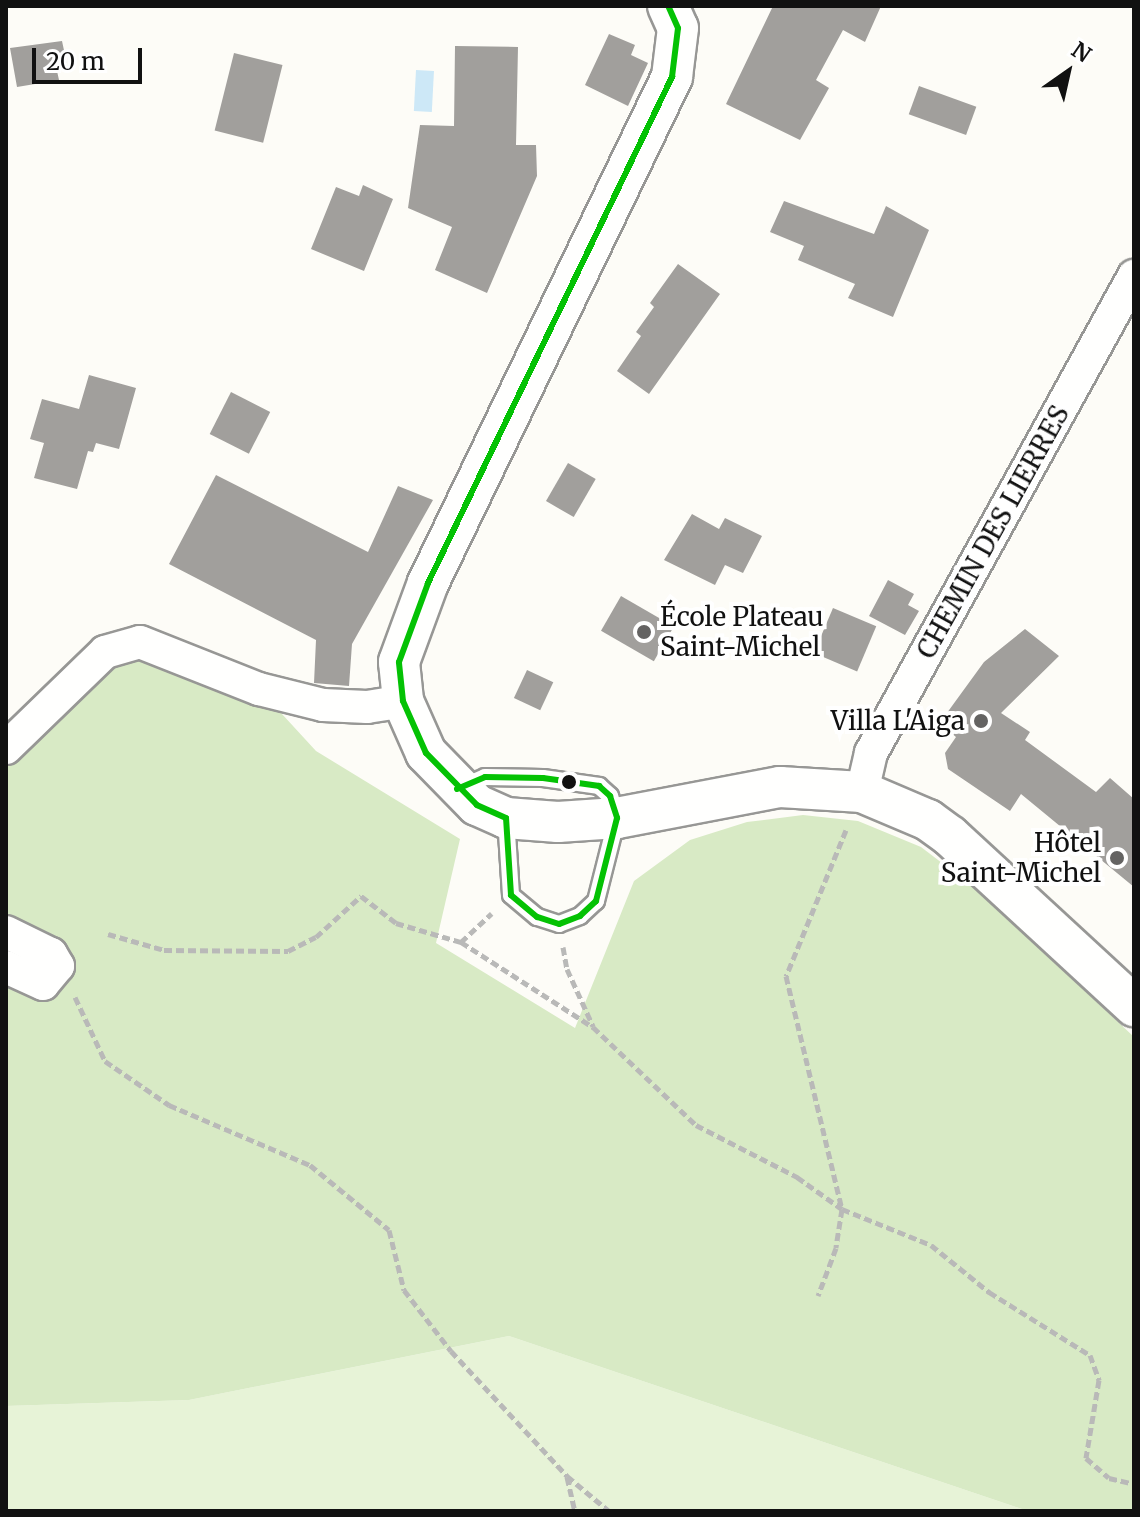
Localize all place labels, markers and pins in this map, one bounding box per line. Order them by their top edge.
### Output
place label: École Plateau Saint-Michel [660,601,824,662]
marker: École Plateau Saint-Michel [635,623,653,641]
place label: Villa L'Aiga [831,705,965,737]
marker: Villa L'Aiga [972,712,990,730]
unlabelled marker [561,774,577,790]
place label: Hôtel Saint-Michel [941,827,1101,888]
marker: Hôtel Saint-Michel [1108,849,1126,867]

